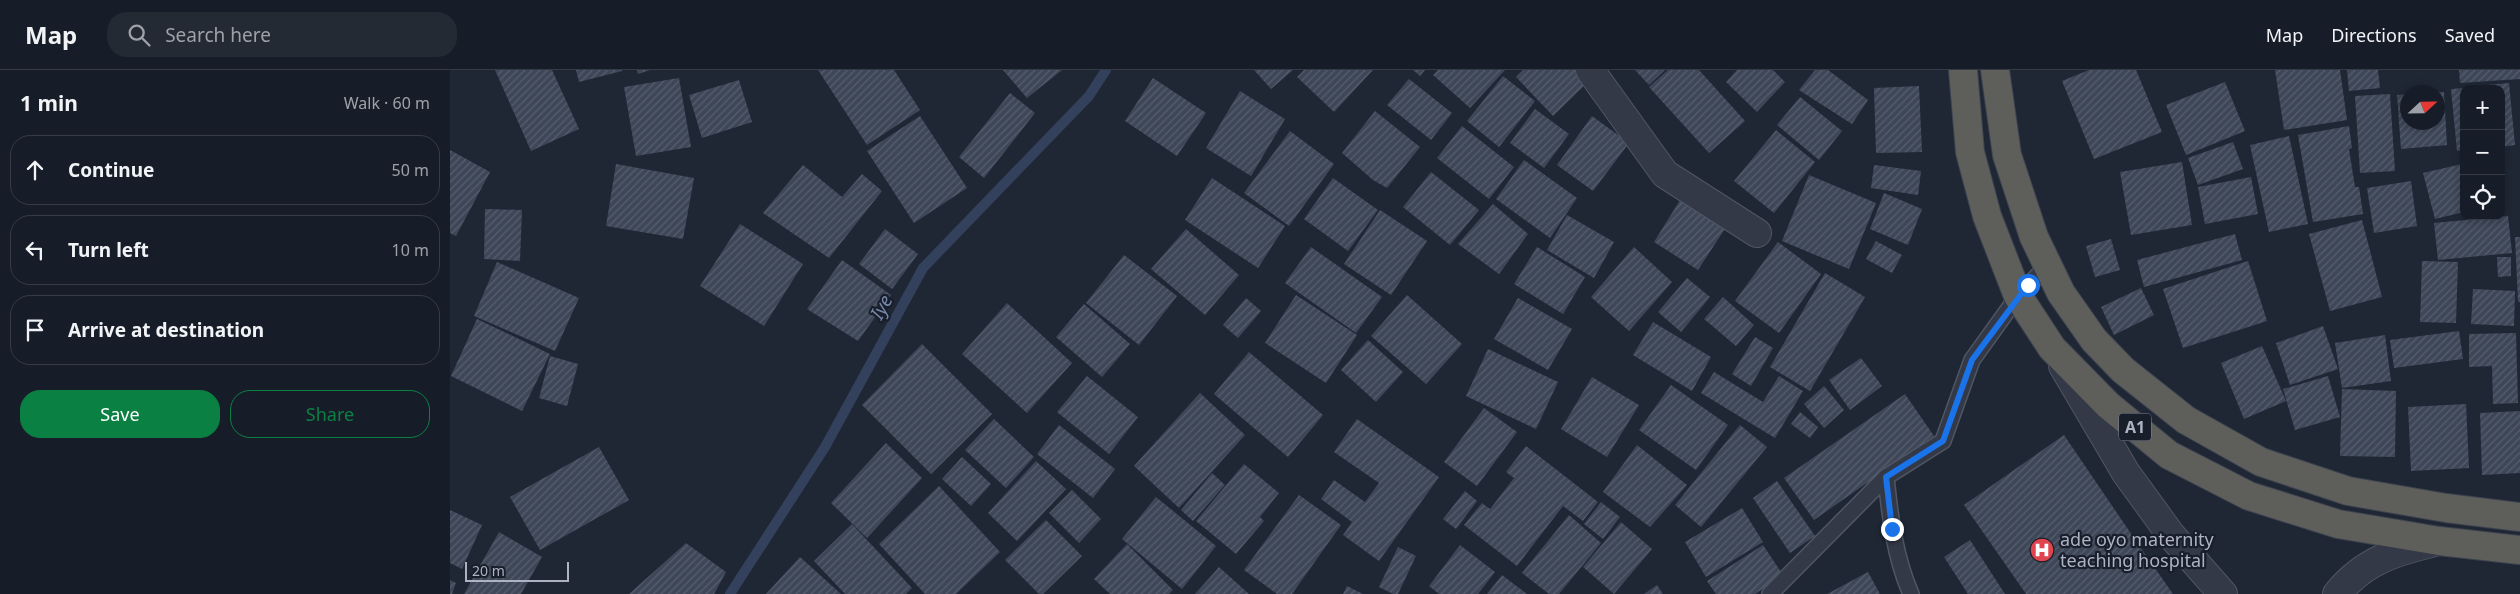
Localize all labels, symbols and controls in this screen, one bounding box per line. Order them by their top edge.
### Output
search box [107,12,457,57]
text: Map [25,18,77,51]
icon: search [125,21,153,49]
text: Search here [165,22,271,48]
text: Map [2266,23,2303,47]
text: Directions [2331,23,2417,47]
text: Saved [2445,23,2495,47]
north arrow [2400,85,2445,130]
map controls [2460,85,2505,220]
button: + [2460,85,2505,130]
text: 1 min [20,89,78,117]
text: Walk · 60 m [344,92,430,114]
button: − [2460,130,2505,175]
icon: ahead [21,156,49,184]
text: Continue [68,157,154,183]
text: 50 m [392,159,429,181]
button: locate [2460,175,2505,220]
icon: left [21,236,49,264]
text: Turn left [68,237,149,263]
text: 10 m [392,239,429,261]
route start [2017,274,2040,297]
water label: Iye [863,290,898,325]
icon: arrive [21,316,49,344]
text: Arrive at destination [68,317,264,343]
button: Save [20,390,220,438]
button: Share [230,390,430,438]
road number: A1 [2119,414,2151,441]
route end [1881,518,1904,541]
place label: ade oyo maternity teaching hospital [2060,527,2215,572]
hospital icon: ade oyo maternity teaching hospital [2029,537,2055,563]
scale bar [465,559,569,582]
text: 20 m [472,561,505,580]

